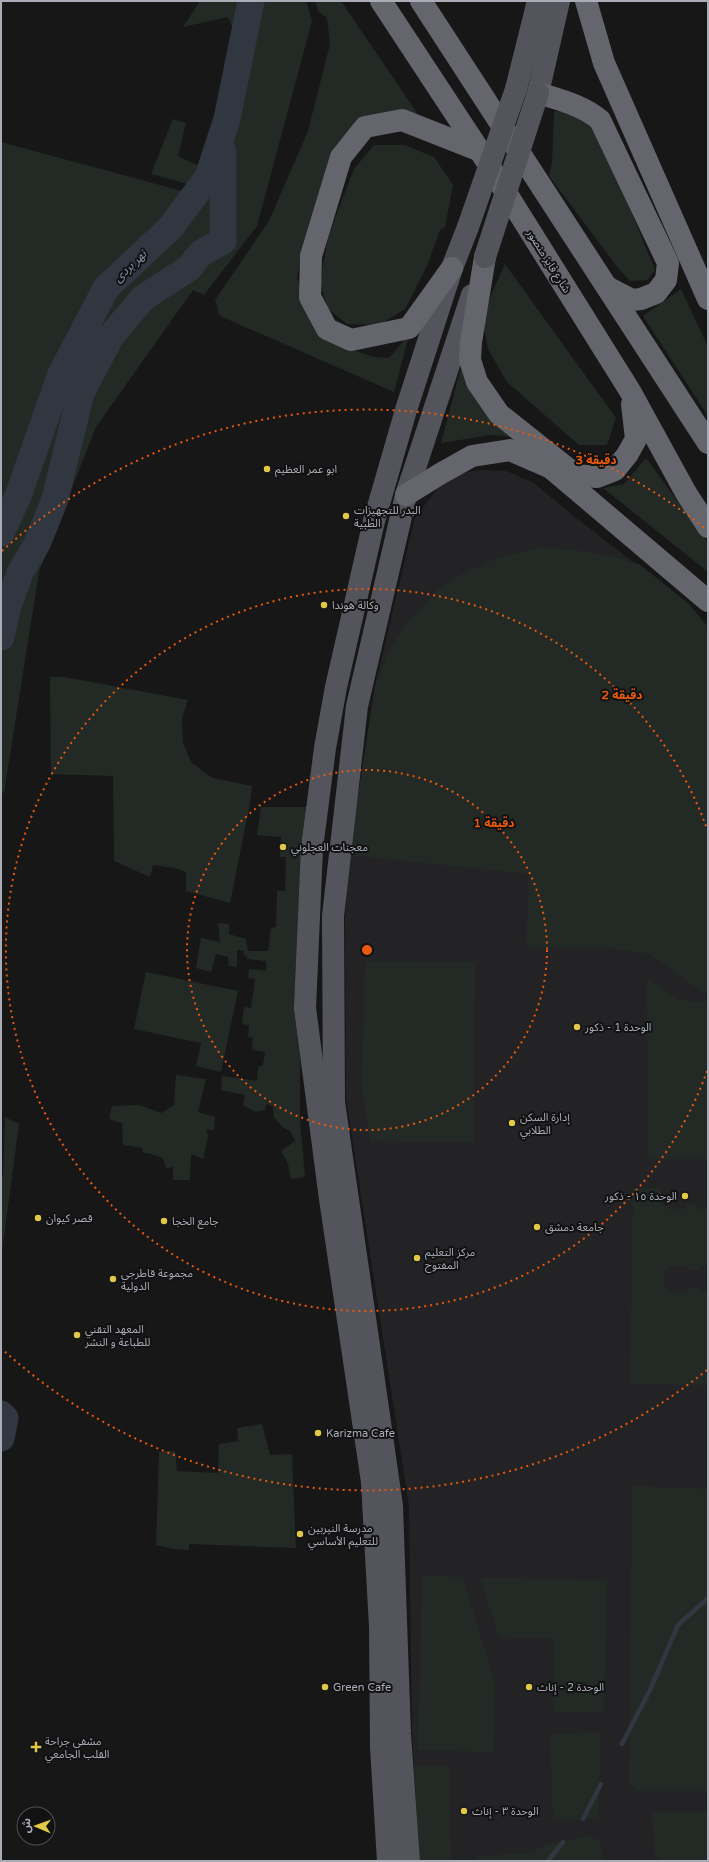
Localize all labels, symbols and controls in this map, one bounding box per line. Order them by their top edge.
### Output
street label: شارع فايز منصور [523,226,573,296]
water label: نهر بردى [111,246,150,285]
text: 3 دقيقة [576,453,616,467]
place label: ابو عمر العظيم [275,463,337,478]
marker: ابو عمر العظيم [262,464,272,474]
place label: البدر للتجهيزات الطبية [354,504,421,530]
marker: البدر للتجهيزات الطبية [341,511,351,521]
place label: وكالة هوندا [332,599,379,612]
marker: وكالة هوندا [319,600,329,610]
text: 2 دقيقة [602,688,642,702]
text: 1 دقيقة [474,816,514,830]
place label: معجنات العجلوني [291,841,368,857]
marker: معجنات العجلوني [278,842,288,852]
centre of rings [360,943,374,957]
place label: الوحدة 1 - ذكور [584,1021,651,1034]
marker: الوحدة 1 - ذكور [572,1022,582,1032]
place label: إدارة السكن الطلابي [520,1111,570,1140]
marker: إدارة السكن الطلابي [507,1118,517,1128]
place label: الوحدة ١٥ - ذكور [604,1190,677,1203]
marker: الوحدة ١٥ - ذكور [680,1191,690,1201]
place label: قصر كيوان [46,1212,93,1225]
marker: قصر كيوان [33,1213,43,1223]
place label: جامع الخجا [172,1215,219,1229]
marker: جامع الخجا [159,1216,169,1226]
place label: جامعة دمشق [545,1221,604,1234]
marker: جامعة دمشق [532,1222,542,1232]
place label: مركز التعليم المفتوح [425,1246,476,1273]
marker: مركز التعليم المفتوح [412,1253,422,1263]
place label: مجموعة قاطرجي الدولية [121,1267,193,1293]
marker: مجموعة قاطرجي الدولية [108,1274,118,1284]
place label: المعهد التقني للطباعة و النشر [84,1323,151,1349]
marker: المعهد التقني للطباعة و النشر [72,1330,82,1340]
place label: Karizma Cafe [326,1427,395,1440]
marker: Karizma Cafe [313,1428,323,1438]
place label: مدرسة النيربين للتعليم الأساسي [308,1522,378,1551]
marker: مدرسة النيربين للتعليم الأساسي [295,1529,305,1539]
place label: Green Cafe [333,1681,391,1694]
place label: الوحدة 2 - إناث [537,1681,604,1695]
marker: Green Cafe [320,1682,330,1692]
marker: الوحدة 2 - إناث [524,1682,534,1692]
place label: مشفى جراحة القلب الجامعي [45,1735,109,1764]
marker: مشفى جراحة القلب الجامعي [30,1741,42,1753]
place label: الوحدة ٣ - إناث [472,1805,539,1819]
north arrow [16,1806,56,1846]
marker: الوحدة ٣ - إناث [459,1806,469,1816]
text: ش [20,1818,33,1833]

